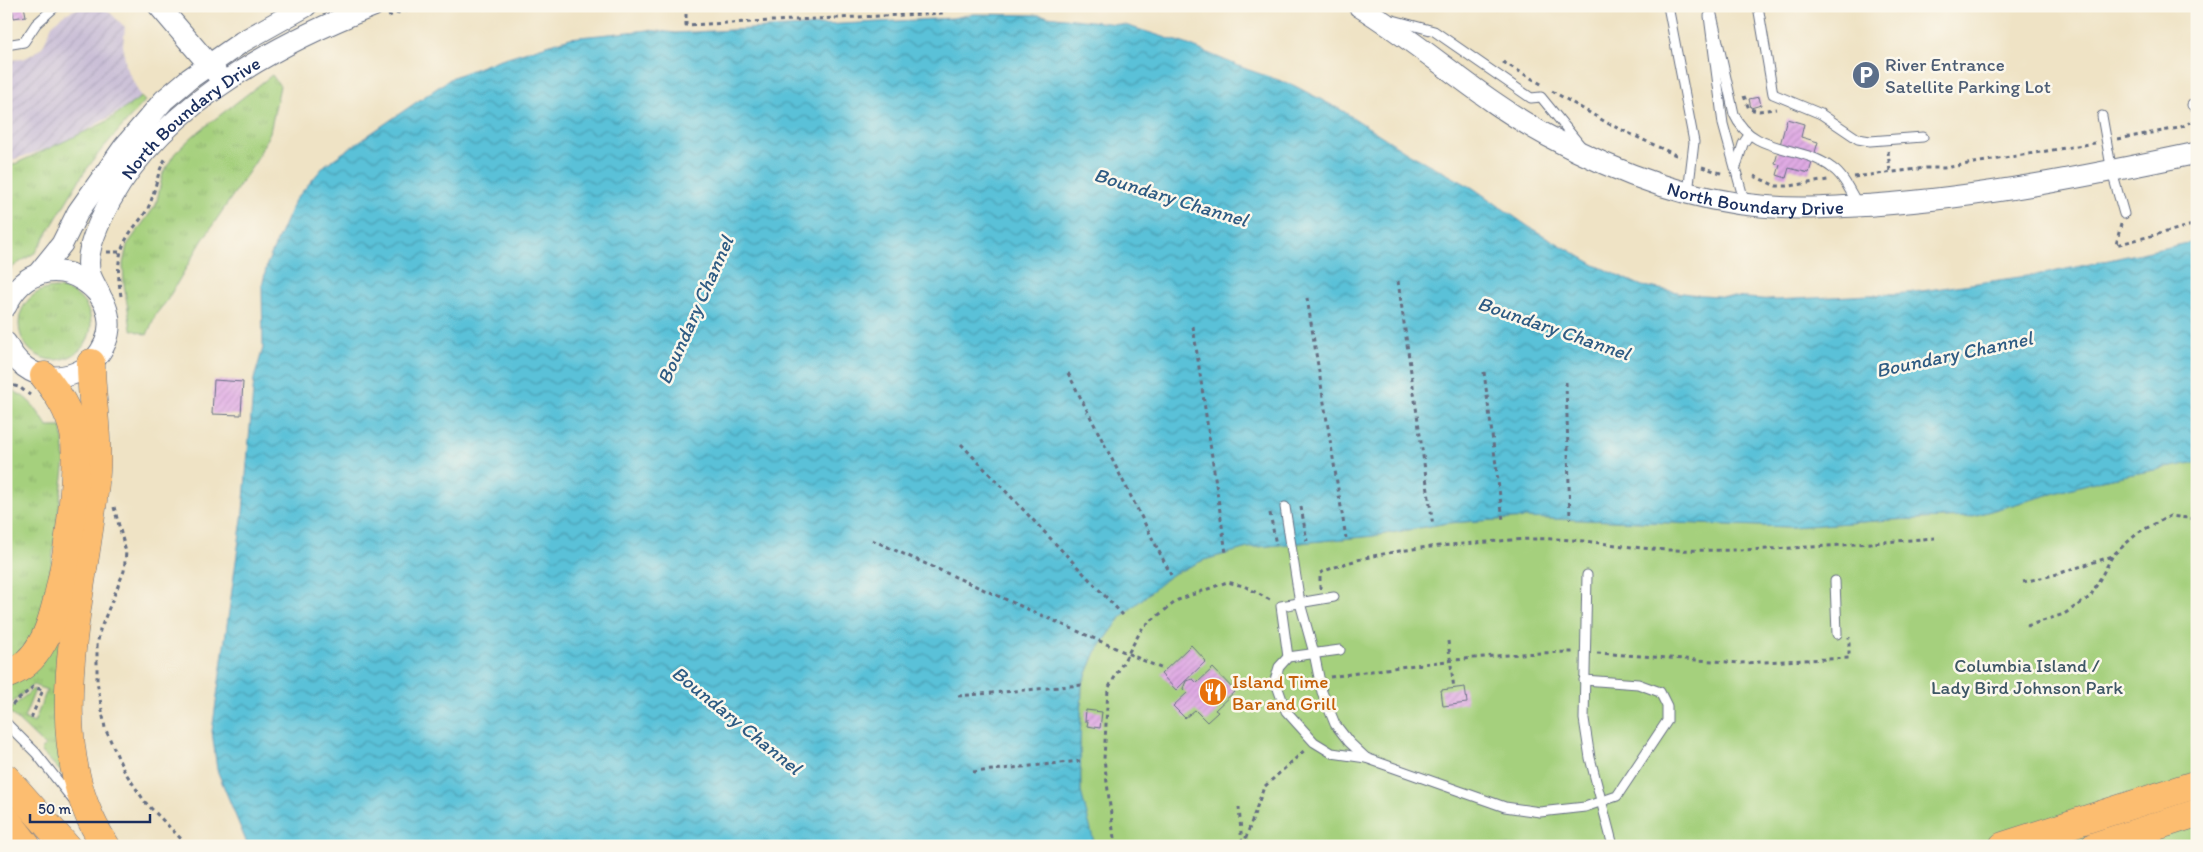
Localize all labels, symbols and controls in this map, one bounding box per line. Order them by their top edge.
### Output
street label: North Boundary Drive [116,51,264,184]
place label: River Entrance Satellite Parking Lot [1885,53,2051,98]
parking icon: River Entrance Satellite Parking Lot [1851,60,1881,90]
water label: Boundary Channel [1091,162,1252,232]
street label: North Boundary Drive [1664,177,1844,220]
water label: Boundary Channel [652,231,739,388]
water label: Boundary Channel [1475,291,1635,366]
water label: Boundary Channel [1873,325,2036,382]
park label: Columbia Island / Lady Bird Johnson Park [1931,654,2123,699]
water label: Boundary Channel [667,660,808,780]
place label: Island Time Bar and Grill [1232,670,1337,715]
restaurant icon: Island Time Bar and Grill [1198,677,1228,707]
scale bar [30,792,150,824]
text: 50 m [38,800,71,818]

